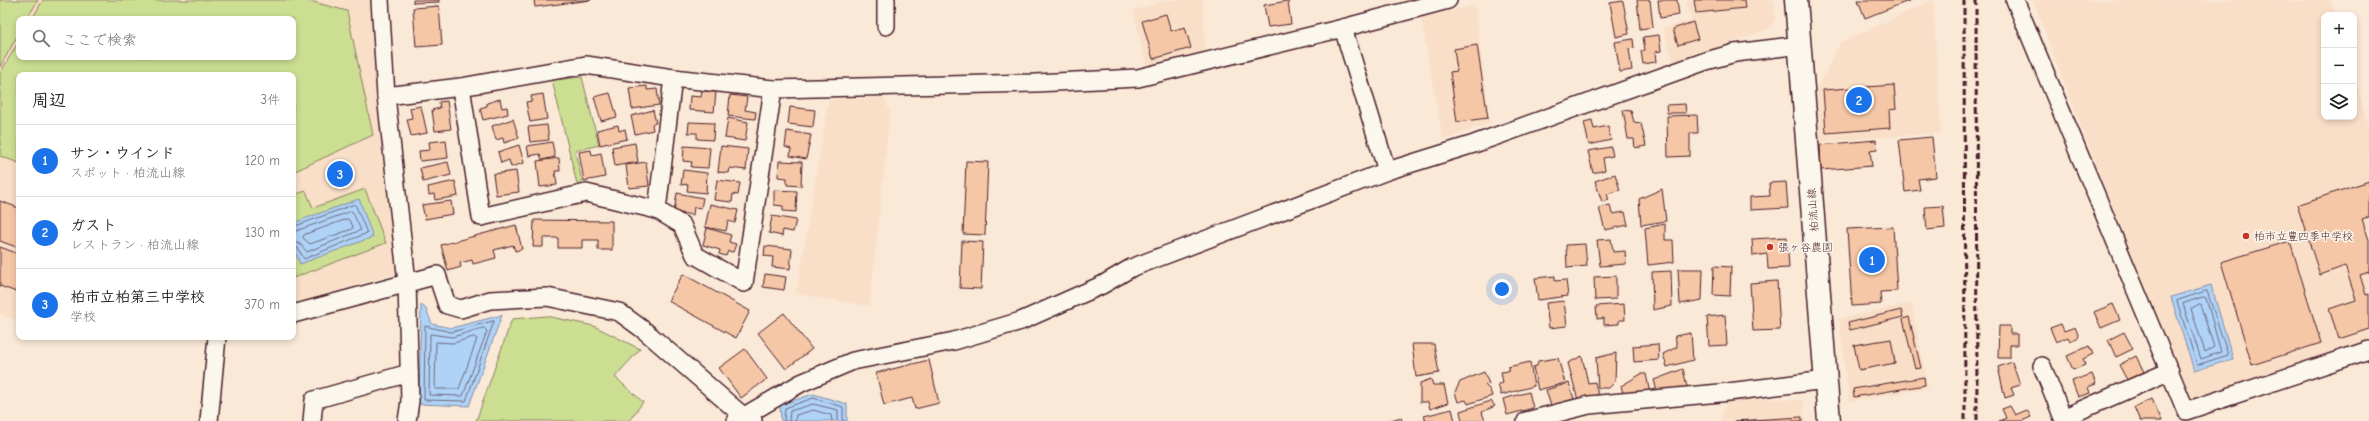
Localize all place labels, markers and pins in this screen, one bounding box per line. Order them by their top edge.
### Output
pin: 2 [1846,85,1872,115]
pin: 3 [327,159,353,189]
place label: 柏市立豊四季中学校 [2254,230,2353,243]
marker: 柏市立豊四季中学校 [2241,231,2251,241]
place label: 張ヶ谷農園 [1778,241,1833,254]
marker: 張ヶ谷農園 [1765,242,1775,252]
pin: 1 [1859,245,1885,275]

